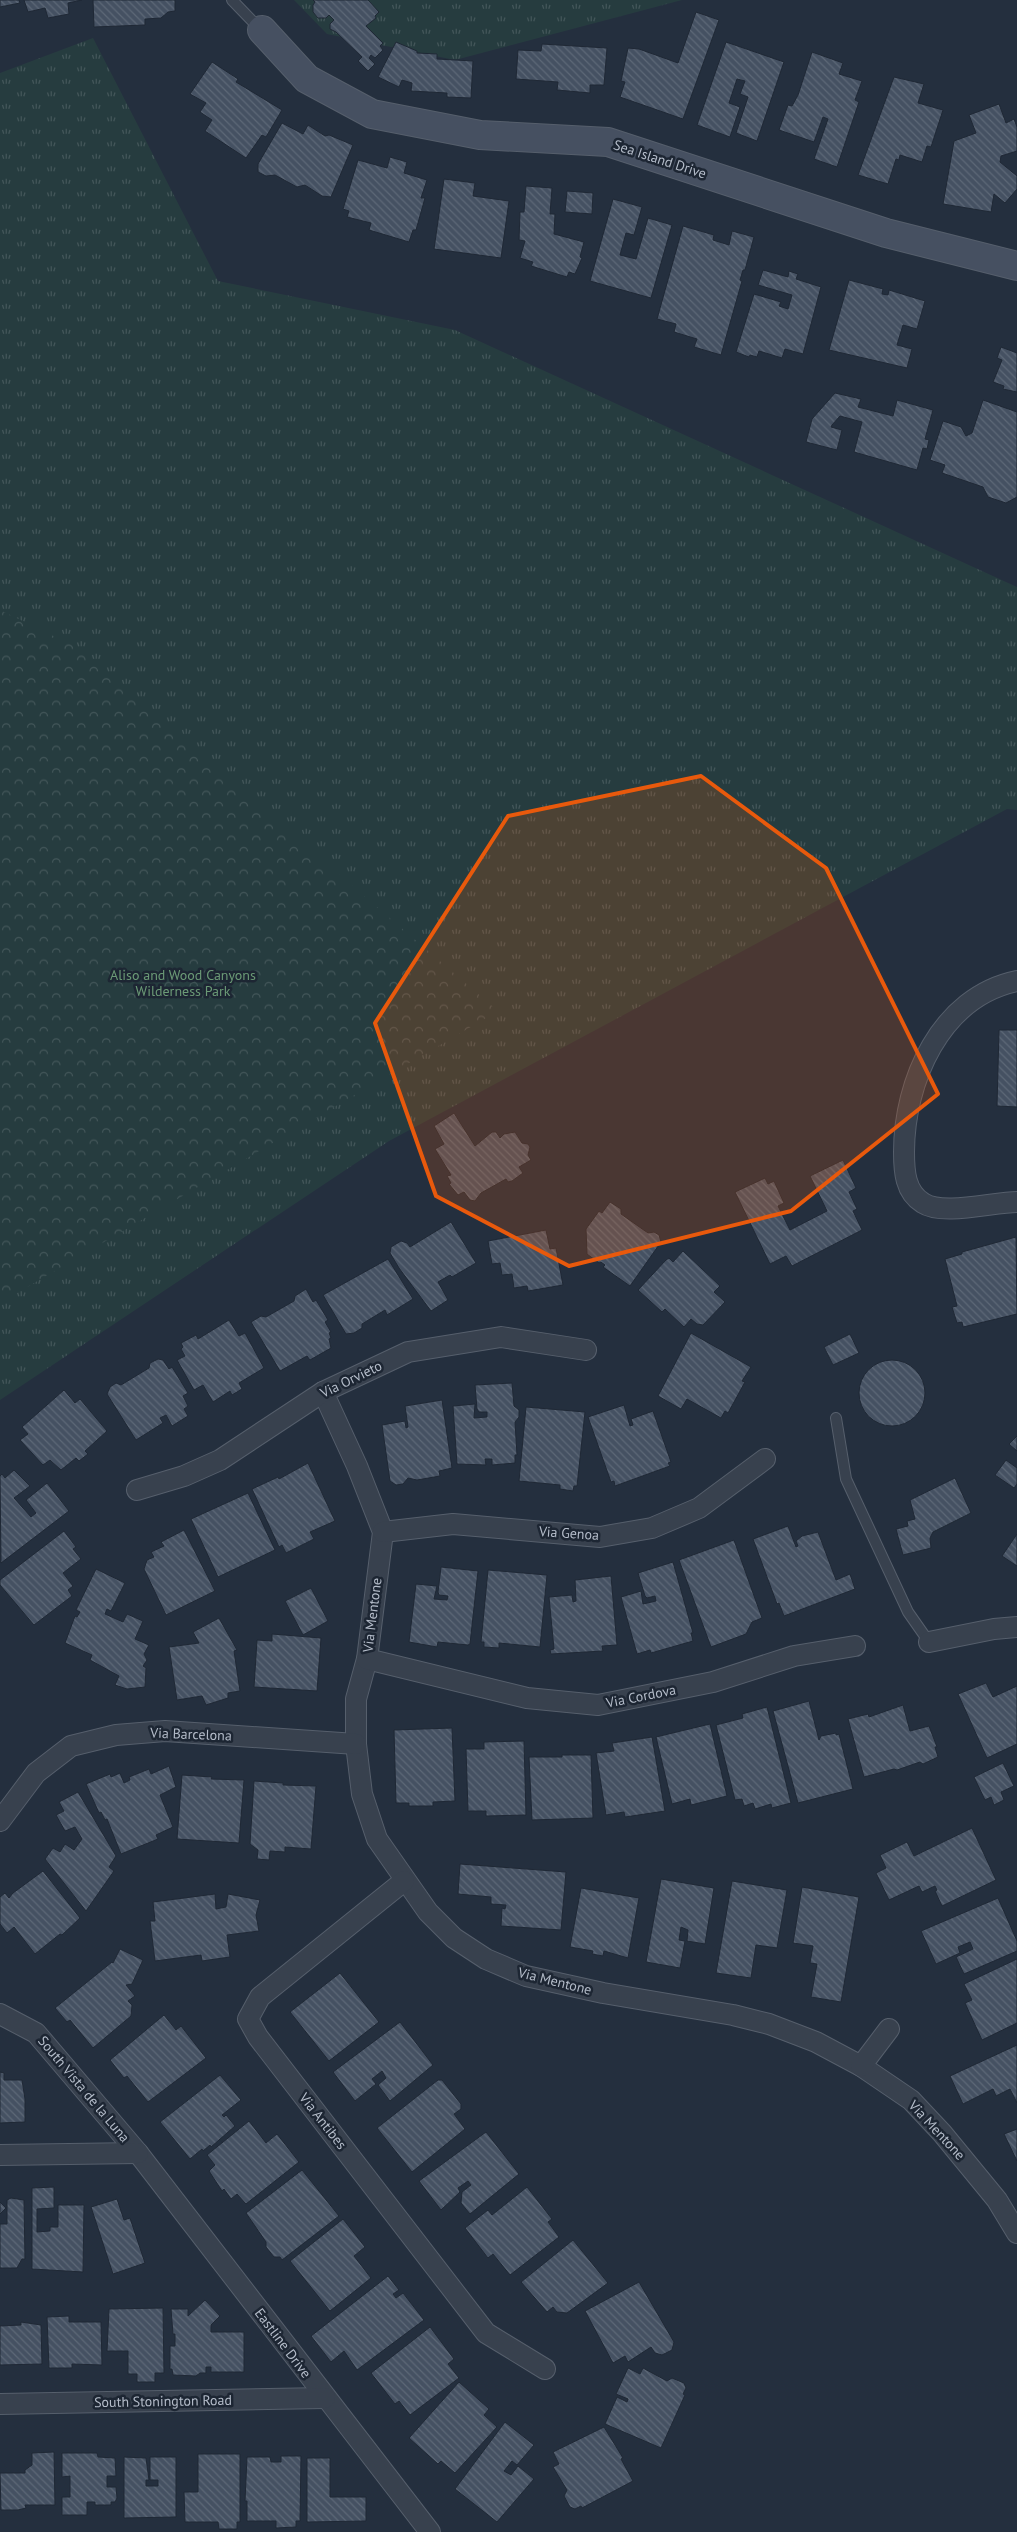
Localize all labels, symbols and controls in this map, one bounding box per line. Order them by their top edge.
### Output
street label: Sea Island Drive [611,136,709,182]
park label: Aliso and Wood Canyons Wilderness Park [110,966,256,1000]
street label: Via Orvieto [316,1356,385,1402]
street label: Via Genoa [537,1522,600,1544]
street label: Via Mentone [358,1577,386,1654]
street label: Via Cordova [604,1680,677,1712]
street label: Via Barcelona [149,1724,232,1744]
street label: Via Mentone [515,1963,594,1999]
street label: South Vista de la Luna [34,2032,134,2146]
street label: Via Antibes [295,2088,351,2153]
street label: Via Mentone [904,2096,969,2164]
street label: Eastline Drive [251,2305,315,2381]
street label: South Stonington Road [94,2391,232,2411]

